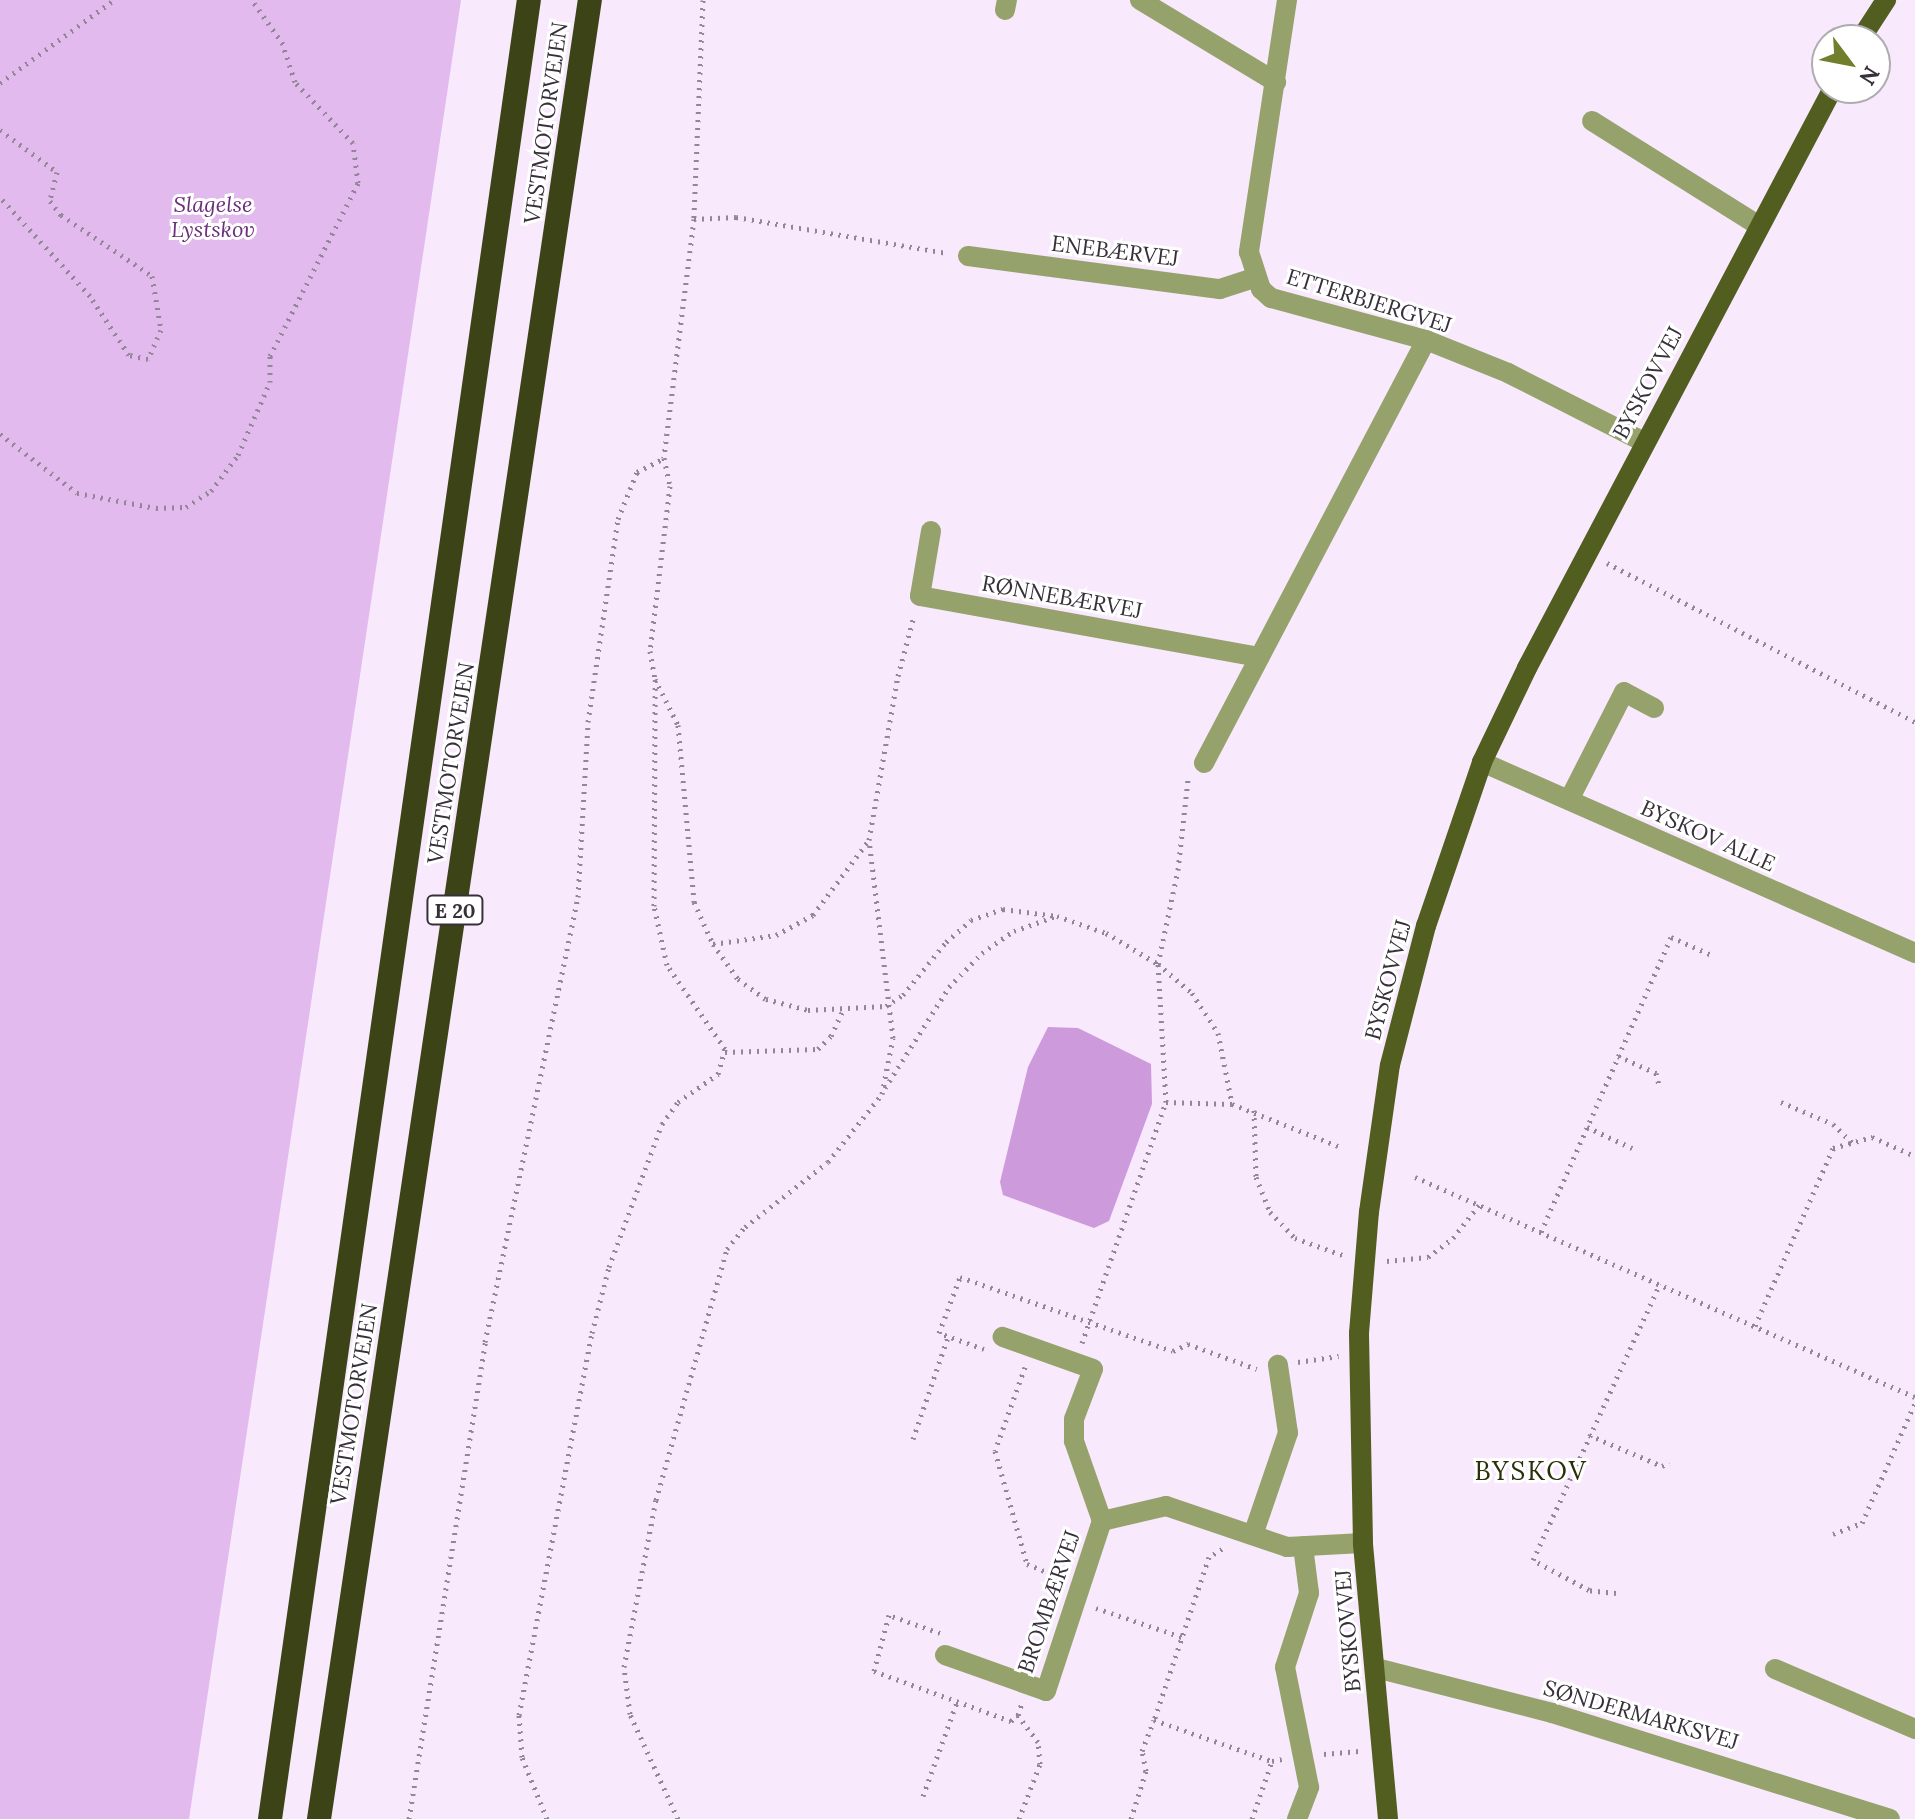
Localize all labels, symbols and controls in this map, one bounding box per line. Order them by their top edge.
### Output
street label: VESTMOTORVEJEN [519,20,573,226]
north arrow [1811,24,1891,104]
text: N [1853,61,1886,90]
park label: Slagelse Lystskov [171,191,255,242]
street label: ENEBÆRVEJ [1050,230,1180,272]
street label: ETTERBJERGVEJ [1283,263,1455,339]
street label: BYSKOVVEJ [1607,322,1689,444]
street label: RØNNEBÆRVEJ [980,570,1144,624]
street label: VESTMOTORVEJEN [422,660,480,866]
street label: BYSKOV ALLE [1637,795,1779,877]
road number: E 20 [425,894,485,926]
street label: BYSKOVVEJ [1359,917,1417,1043]
street label: VESTMOTORVEJEN [325,1301,383,1507]
district label: BYSKOV [1474,1455,1588,1487]
street label: BROMBÆRVEJ [1012,1527,1086,1677]
street label: BYSKOVVEJ [1329,1568,1367,1694]
street label: SØNDERMARKSVEJ [1540,1675,1742,1755]

